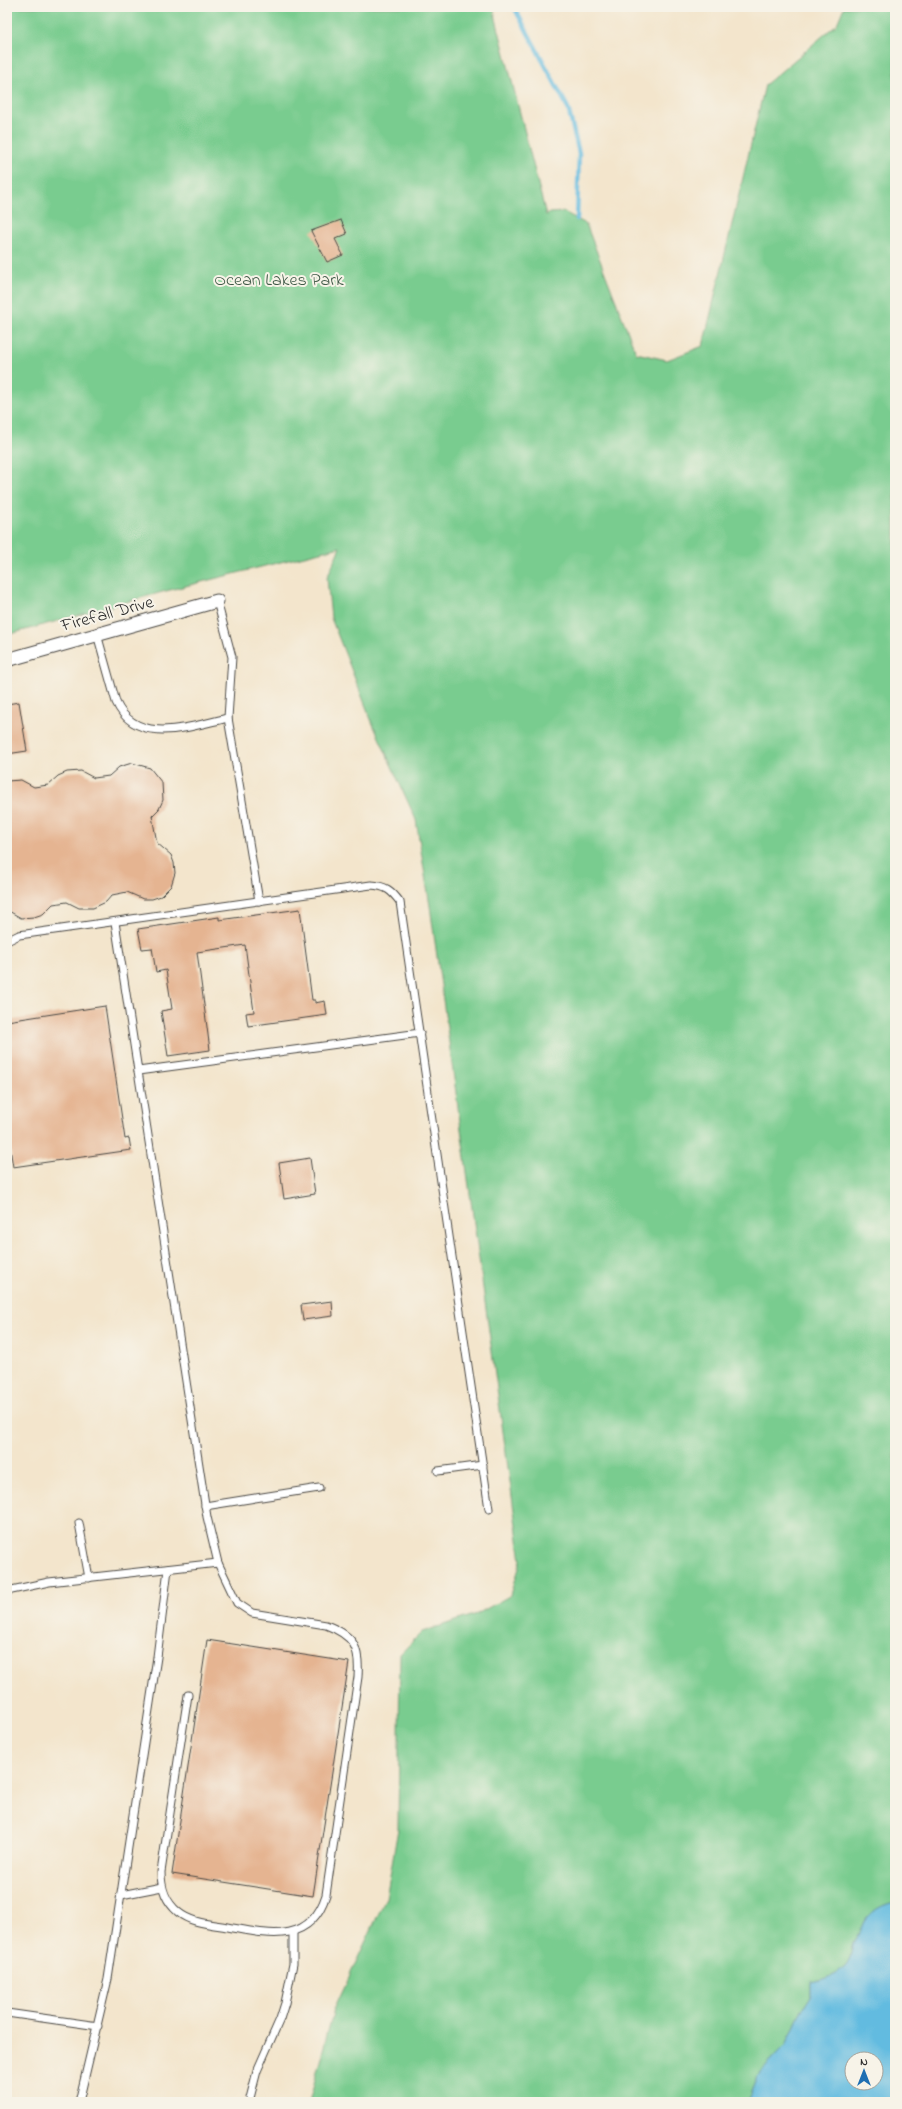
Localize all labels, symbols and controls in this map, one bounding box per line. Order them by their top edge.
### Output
park label: Ocean Lakes Park [214,268,344,294]
street label: Firefall Drive [57,590,158,640]
north arrow [844,2051,884,2091]
text: N [860,2054,868,2070]

